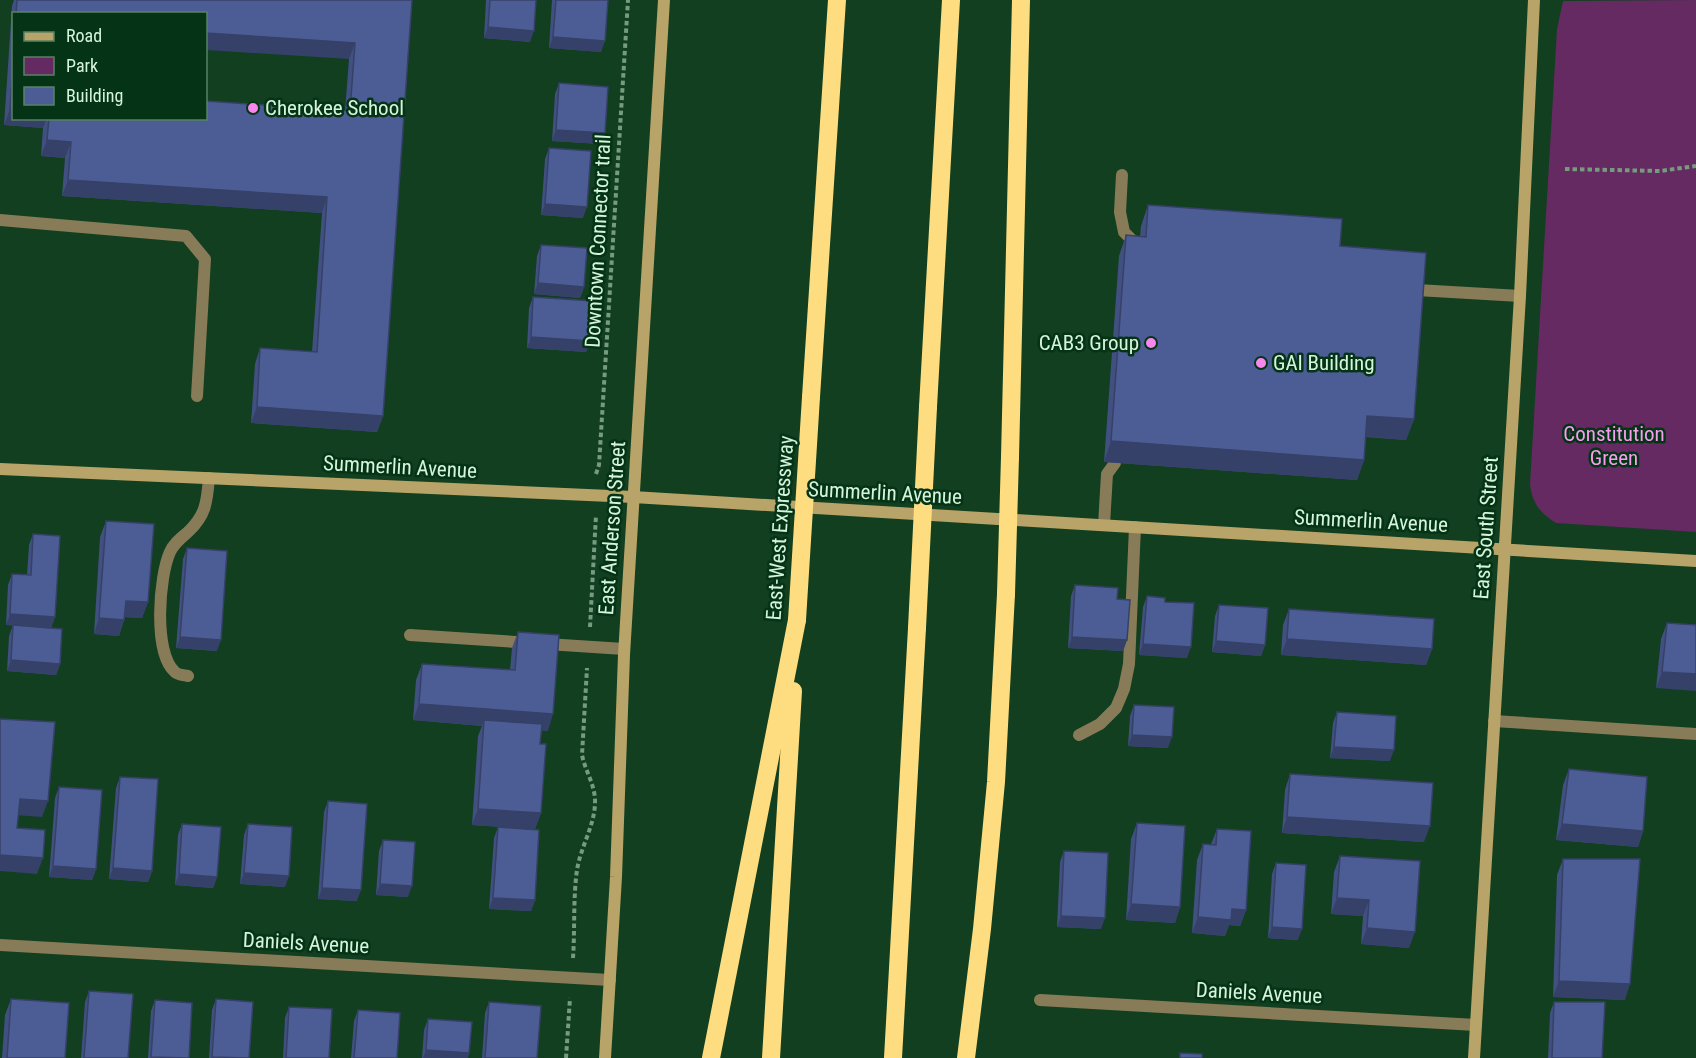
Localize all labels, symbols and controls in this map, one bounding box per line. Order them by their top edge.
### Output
legend [12,12,207,120]
text: Road [66,25,102,46]
text: Park [66,55,98,76]
text: Building [66,85,123,106]
place label: Cherokee School [265,96,404,120]
marker: Cherokee School [246,101,260,115]
street label: Downtown Connector trail [580,134,616,348]
place label: CAB3 Group [1039,331,1139,355]
marker: CAB3 Group [1144,336,1158,350]
place label: GAI Building [1273,351,1375,375]
marker: GAI Building [1254,356,1268,370]
park label: Constitution Green [1563,422,1665,470]
street label: East-West Expressway [762,435,798,621]
street label: East Anderson Street [594,440,630,616]
street label: Summerlin Avenue [322,451,478,483]
street label: East South Street [1469,456,1503,600]
street label: Summerlin Avenue [807,477,963,509]
street label: Summerlin Avenue [1293,505,1449,537]
street label: Daniels Avenue [242,928,370,958]
street label: Daniels Avenue [1195,978,1323,1008]

